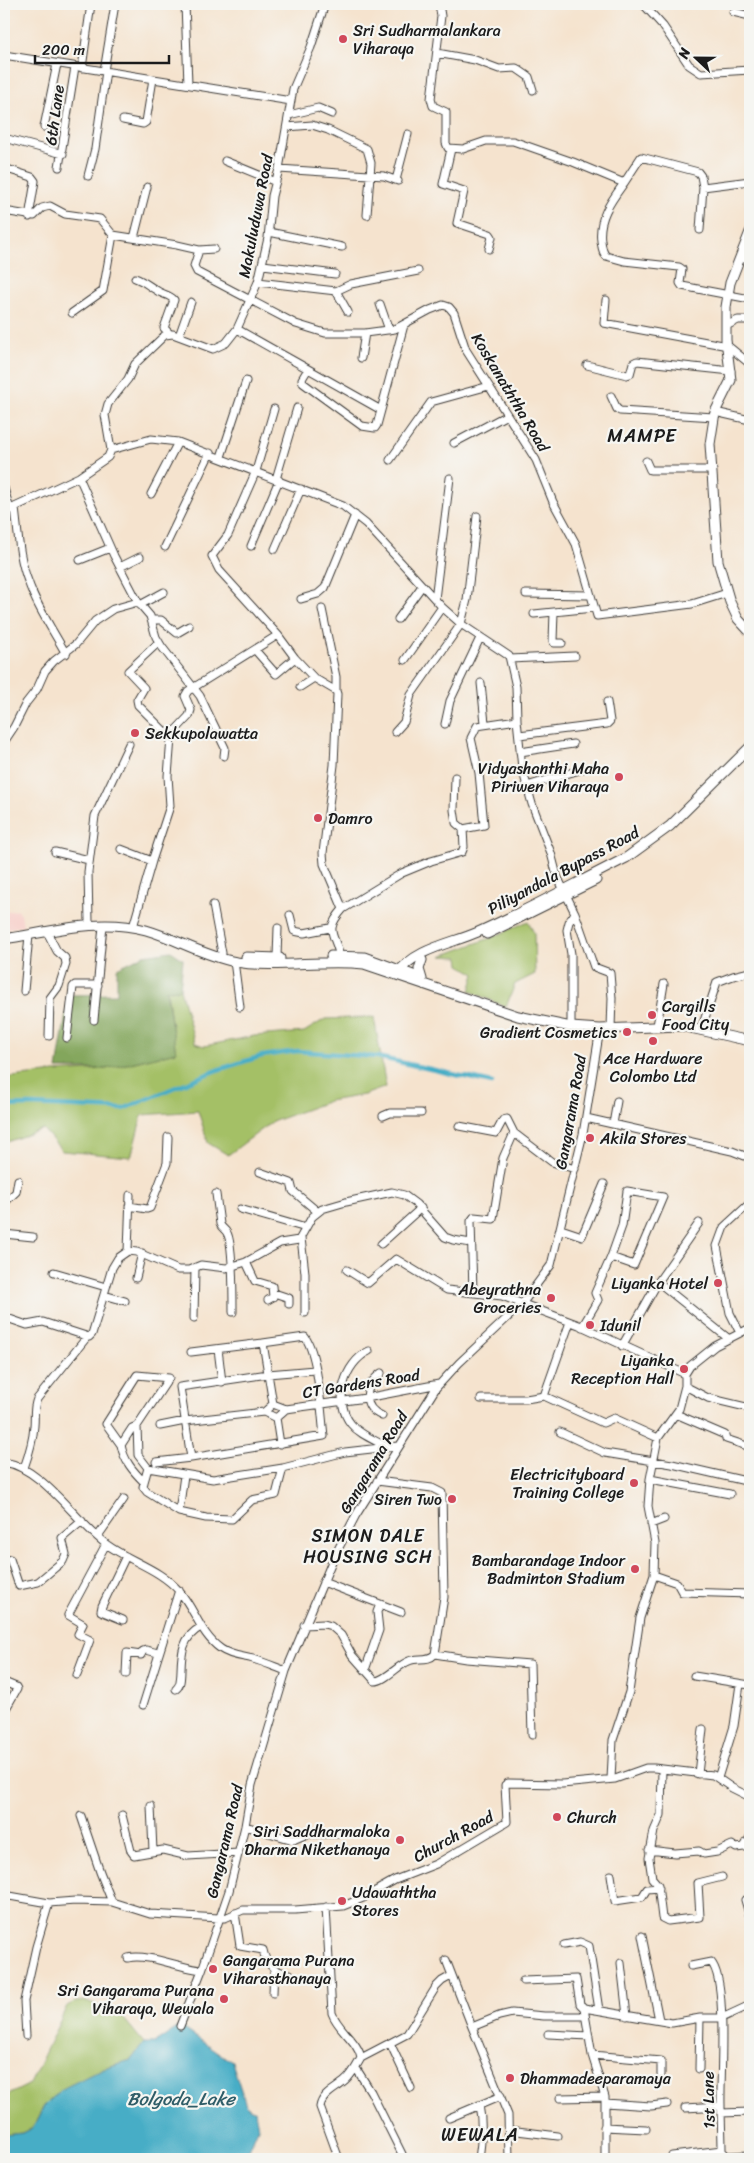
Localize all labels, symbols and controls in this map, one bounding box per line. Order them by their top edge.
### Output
place label: Sri Sudharmalankara Viharaya [353,16,501,63]
scale bar [35,32,169,64]
north arrow [672,32,722,82]
marker: Sri Sudharmalankara Viharaya [337,33,349,45]
text: 200 m [42,37,86,63]
text: N [671,44,698,63]
street label: 6th Lane [36,83,73,147]
street label: Makuluduwa Road [229,150,282,281]
street label: Koskanaththa Road [463,327,559,459]
district label: MAMPE [607,419,677,452]
place label: Sekkupolawatta [145,719,258,748]
marker: Sekkupolawatta [129,727,141,739]
place label: Vidyashanthi Maha Piriwen Viharaya [478,754,609,801]
marker: Vidyashanthi Maha Piriwen Viharaya [613,771,625,783]
place label: Damro [328,804,373,833]
marker: Damro [312,812,324,824]
street label: Piliyandala Bypass Road [482,817,646,923]
place label: Cargills Food City [662,992,730,1039]
marker: Cargills Food City [646,1009,658,1021]
place label: Gradient Cosmetics [480,1018,617,1047]
marker: Gradient Cosmetics [621,1026,633,1038]
marker: Ace Hardware Colombo Ltd [647,1035,659,1047]
place label: Ace Hardware Colombo Ltd [602,1044,703,1091]
street label: Gangarama Road [546,1051,595,1172]
place label: Akila Stores [599,1124,687,1153]
marker: Akila Stores [584,1132,596,1144]
place label: Liyanka Hotel [611,1269,708,1298]
place label: Abeyrathna Groceries [458,1275,542,1322]
marker: Liyanka Hotel [712,1277,724,1289]
marker: Abeyrathna Groceries [545,1292,557,1304]
place label: Idunil [599,1311,641,1340]
marker: Idunil [584,1319,596,1331]
place label: Liyanka Reception Hall [571,1346,674,1393]
street label: CT Gardens Road [300,1360,423,1407]
marker: Liyanka Reception Hall [678,1363,690,1375]
street label: Gangarama Road [331,1404,417,1519]
place label: Electricityboard Training College [510,1460,626,1507]
marker: Electricityboard Training College [628,1477,640,1489]
place label: Siren Two [374,1485,442,1514]
marker: Siren Two [446,1493,458,1505]
district label: SIMON DALE HOUSING SCH [303,1520,433,1573]
place label: Bambarandage Indoor Badminton Stadium [472,1546,626,1593]
marker: Bambarandage Indoor Badminton Stadium [629,1563,641,1575]
street label: Gangarama Road [197,1780,252,1901]
street label: Church Road [408,1802,500,1871]
place label: Church [567,1803,617,1832]
marker: Church [551,1811,563,1823]
place label: Siri Saddharmaloka Dharma Nikethanaya [244,1817,390,1864]
marker: Siri Saddharmaloka Dharma Nikethanaya [394,1834,406,1846]
place label: Udawaththa Stores [352,1878,436,1925]
marker: Udawaththa Stores [336,1895,348,1907]
place label: Gangarama Purana Viharasthanaya [223,1946,354,1993]
marker: Gangarama Purana Viharasthanaya [207,1963,219,1975]
place label: Sri Gangarama Purana Viharaya, Wewala [57,1976,215,2023]
marker: Sri Gangarama Purana Viharaya, Wewala [218,1993,230,2005]
place label: Dhammadeeparamaya [520,2064,672,2093]
street label: 1st Lane [693,2071,724,2129]
marker: Dhammadeeparamaya [504,2072,516,2084]
water label: Bolgoda_Lake [127,2083,237,2115]
district label: WEWALA [441,2118,519,2151]

